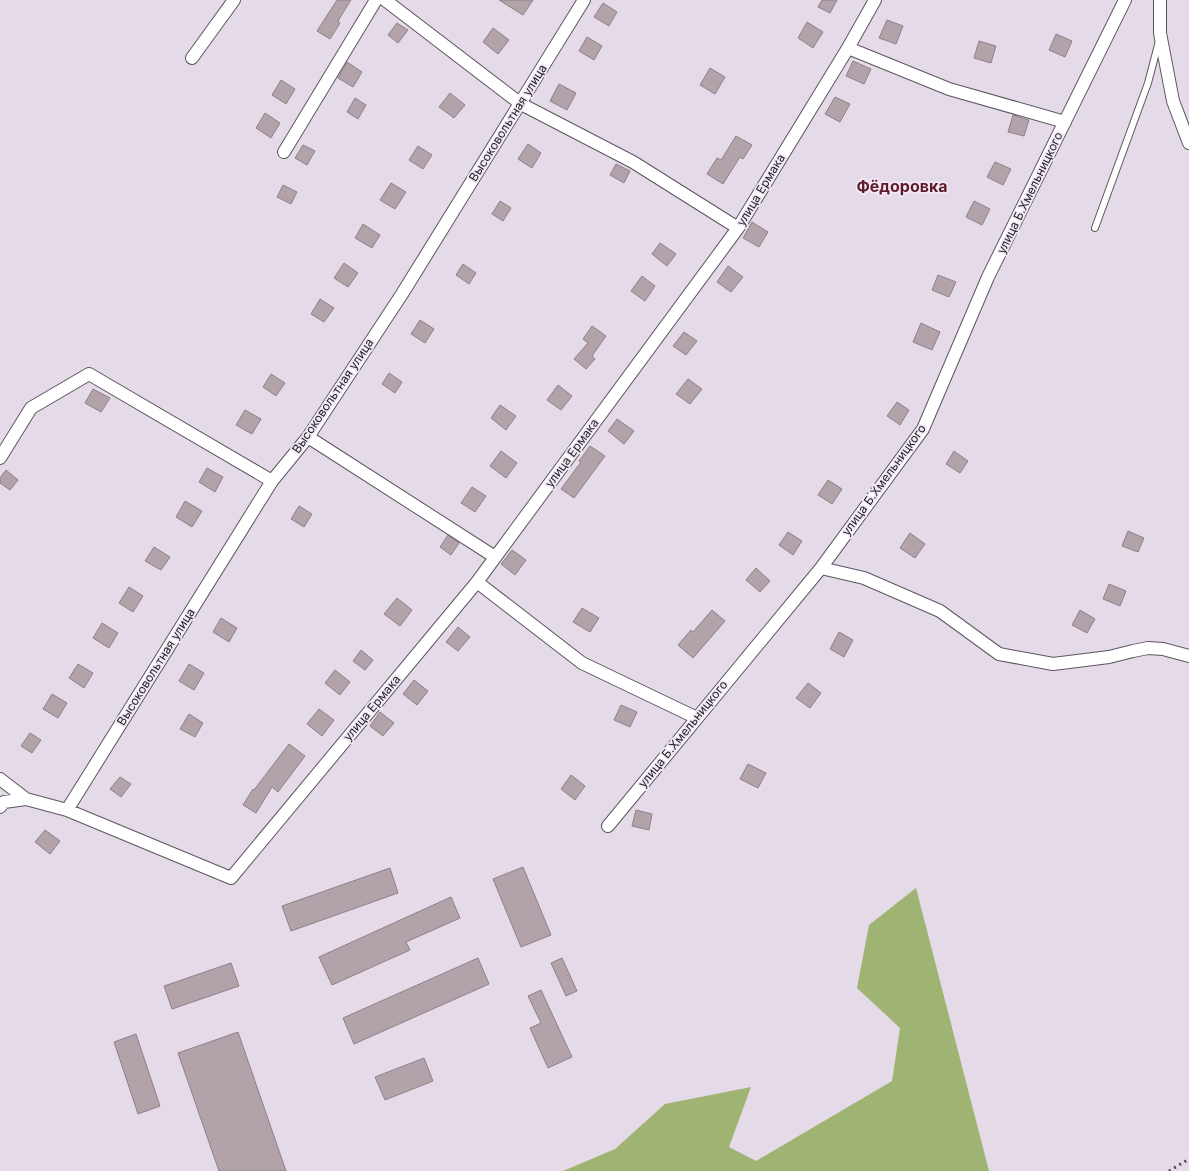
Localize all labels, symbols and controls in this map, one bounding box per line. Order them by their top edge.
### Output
street label: Высоковольтная улица [465,61,550,184]
street label: улица Б.Хмельницкого [993,129,1066,256]
street label: улица Ермака [733,151,788,228]
district label: Фёдоровка [856,176,948,196]
street label: Высоковольтная улица [289,335,377,456]
street label: улица Ермака [542,415,602,490]
street label: улица Б.Хмельницкого [838,421,929,538]
street label: Высоковольтная улица [113,605,198,728]
street label: улица Ермака [340,672,403,744]
street label: улица Б.Хмельницкого [635,677,731,790]

